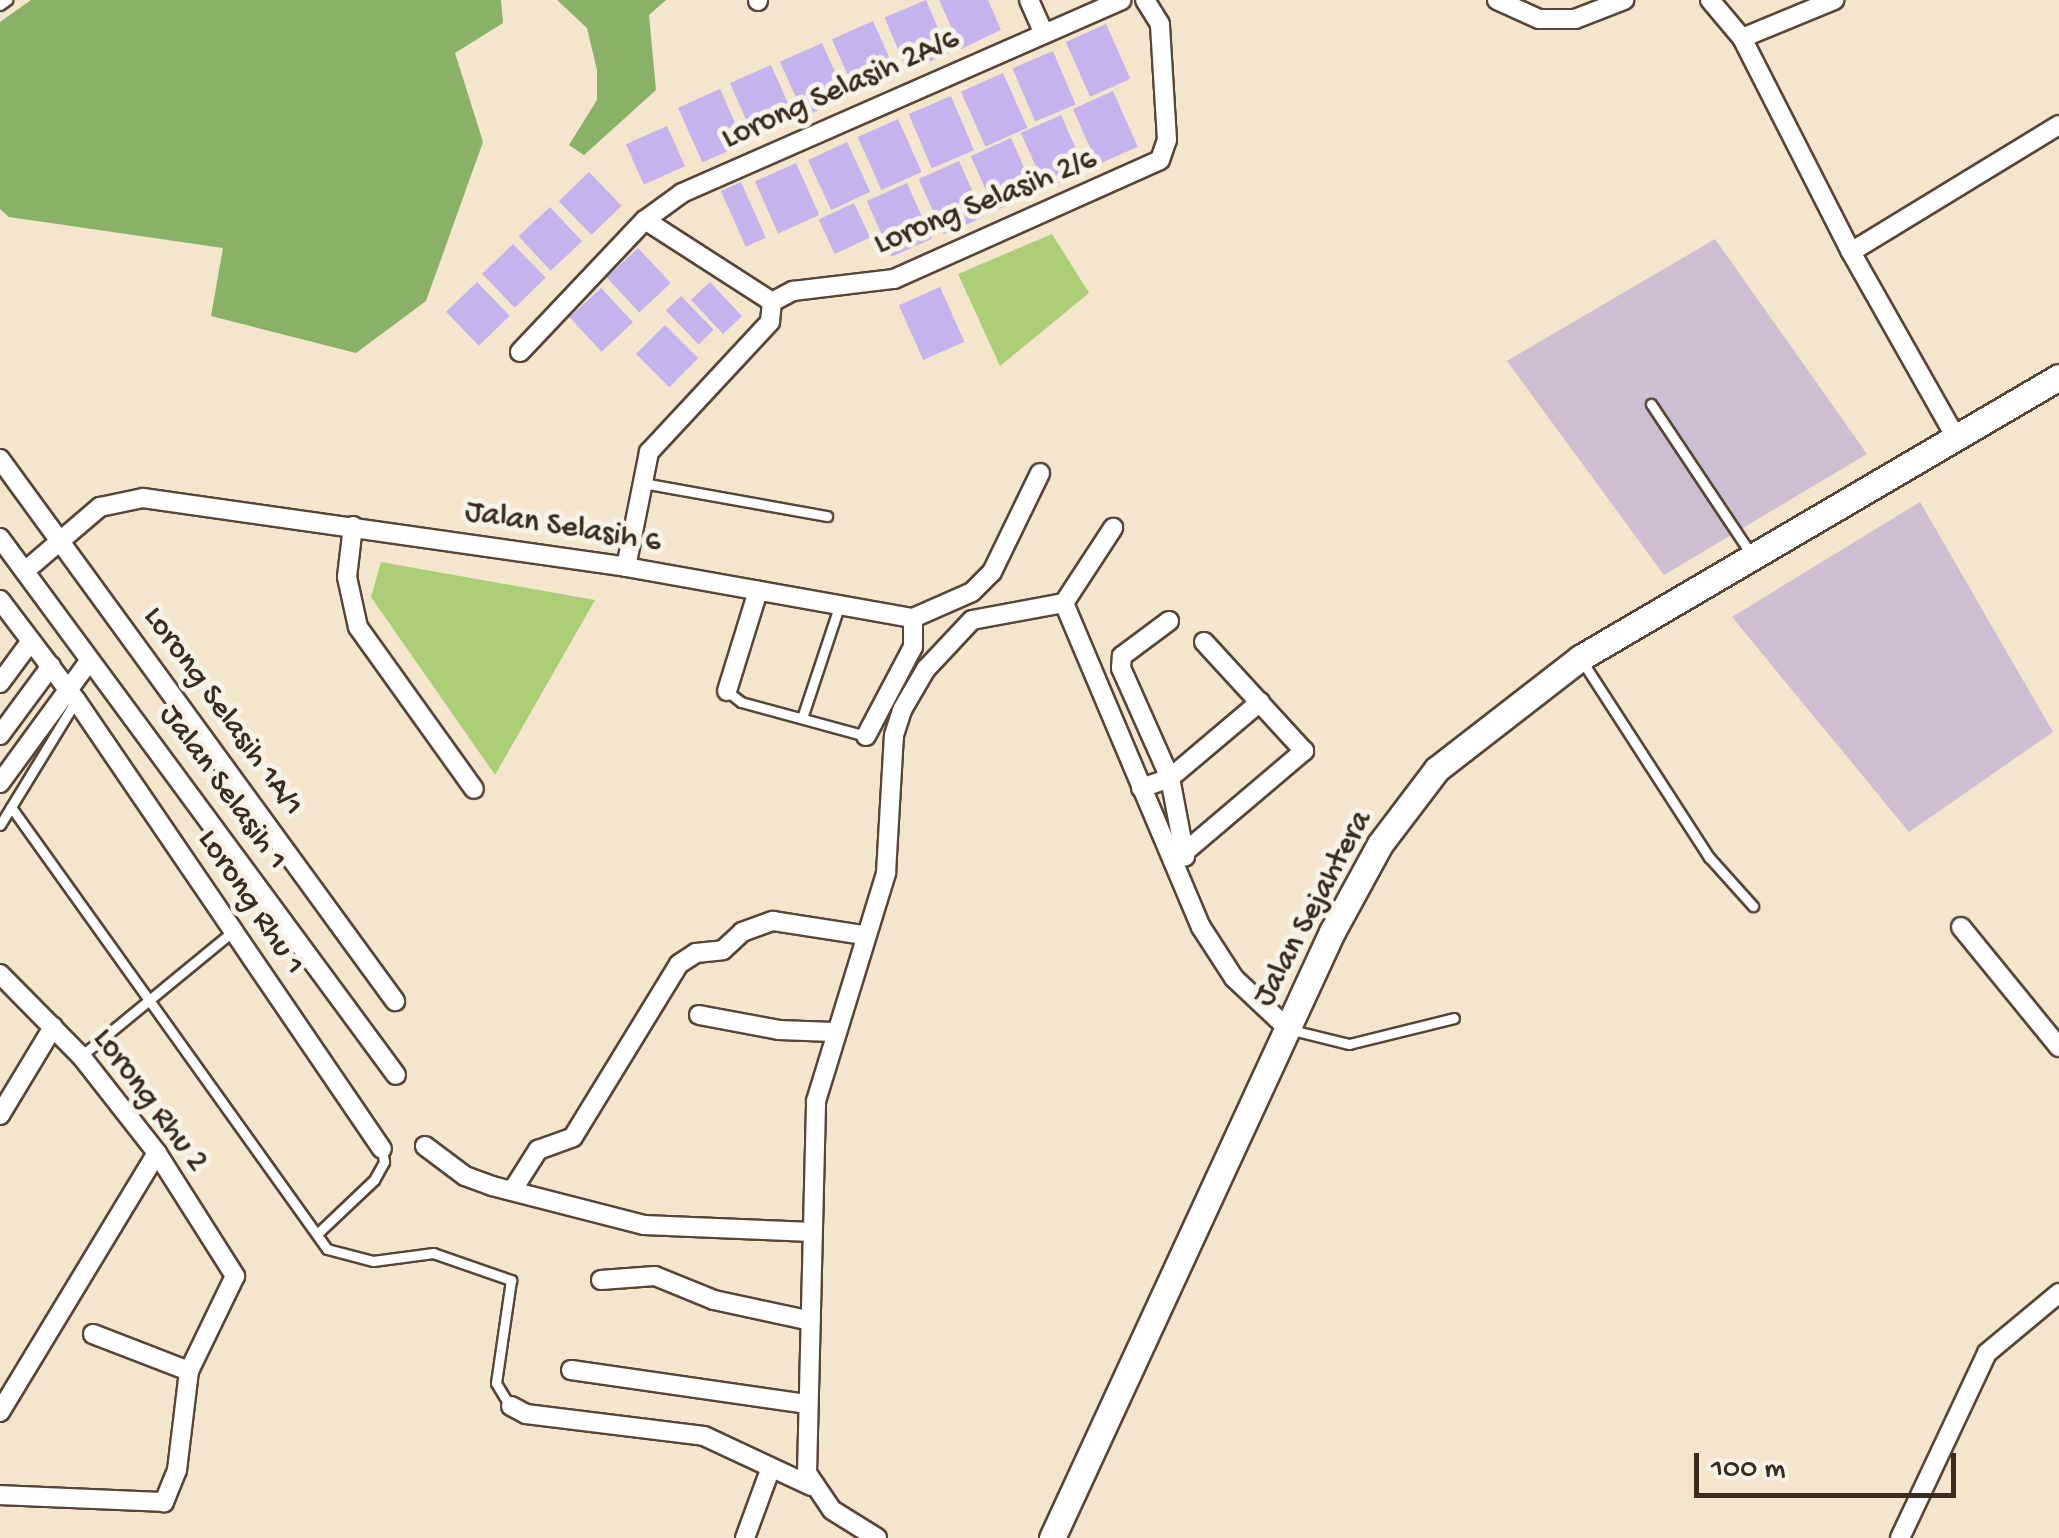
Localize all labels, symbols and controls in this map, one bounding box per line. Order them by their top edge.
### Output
street label: Lorong Selasih 2A/6 [717,21,965,159]
street label: Lorong Selasih 2/6 [869,141,1103,265]
street label: Jalan Selasih 6 [462,494,664,562]
street label: Lorong Selasih 1A/1 [133,600,311,824]
street label: Jalan Selasih 1 [149,698,295,878]
street label: Jalan Sejahtera [1246,804,1382,1014]
street label: Lorong Rhu 1 [187,823,313,983]
street label: Lorong Rhu 2 [83,1022,215,1180]
scale bar [1699,1433,1962,1495]
text: 100 m [1711,1453,1786,1488]

